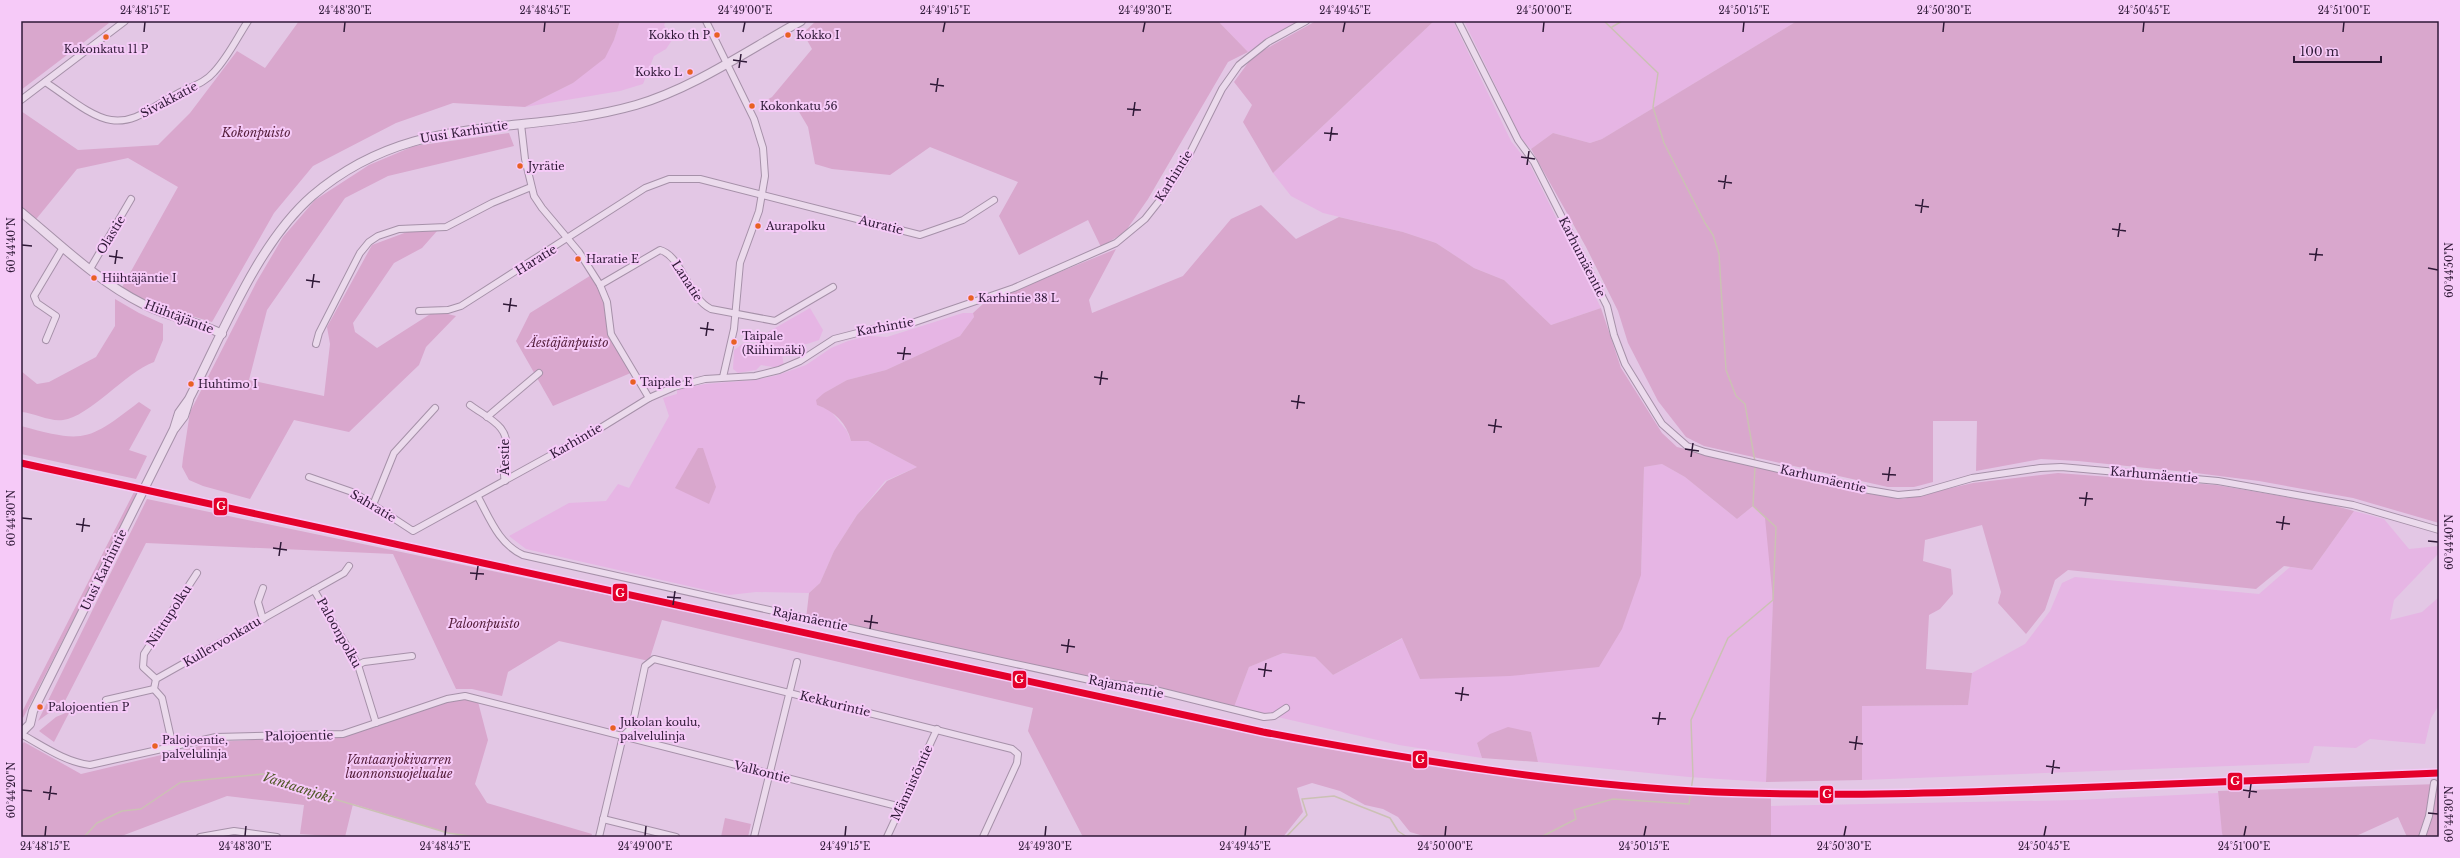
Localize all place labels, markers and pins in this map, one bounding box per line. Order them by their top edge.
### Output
place label: Kokko th P [649,28,710,42]
place label: Kokko I [796,28,840,42]
marker: Kokko th P [712,30,722,40]
marker: Kokko I [783,30,793,40]
marker: Kokonkatu 11 P [101,32,111,42]
place label: Kokonkatu 11 P [64,42,149,56]
place label: Kokko L [635,65,682,79]
marker: Kokko L [685,67,695,77]
place label: Kokonkatu 56 [760,99,837,113]
marker: Kokonkatu 56 [747,101,757,111]
place label: Jyrätie [526,159,565,173]
marker: Jyrätie [515,161,525,171]
place label: Aurapolku [765,219,826,233]
marker: Aurapolku [753,221,763,231]
place label: Haratie E [586,252,639,266]
marker: Haratie E [573,254,583,264]
place label: Hiihtäjäntie I [102,271,177,285]
marker: Hiihtäjäntie I [89,273,99,283]
place label: Karhintie 38 L [978,291,1059,305]
marker: Karhintie 38 L [966,293,976,303]
place label: Taipale (Riihimäki) [742,329,806,357]
marker: Taipale (Riihimäki) [729,337,739,347]
place label: Taipale E [640,375,692,389]
place label: Huhtimo I [198,377,258,391]
marker: Taipale E [628,377,638,387]
marker: Huhtimo I [186,379,196,389]
place label: Palojoentien P [48,700,130,714]
marker: Palojoentien P [35,702,45,712]
place label: Jukolan koulu, palvelulinja [618,715,700,743]
marker: Jukolan koulu, palvelulinja [608,723,618,733]
place label: Palojoentie, palvelulinja [162,733,228,761]
marker: Palojoentie, palvelulinja [150,741,160,751]

